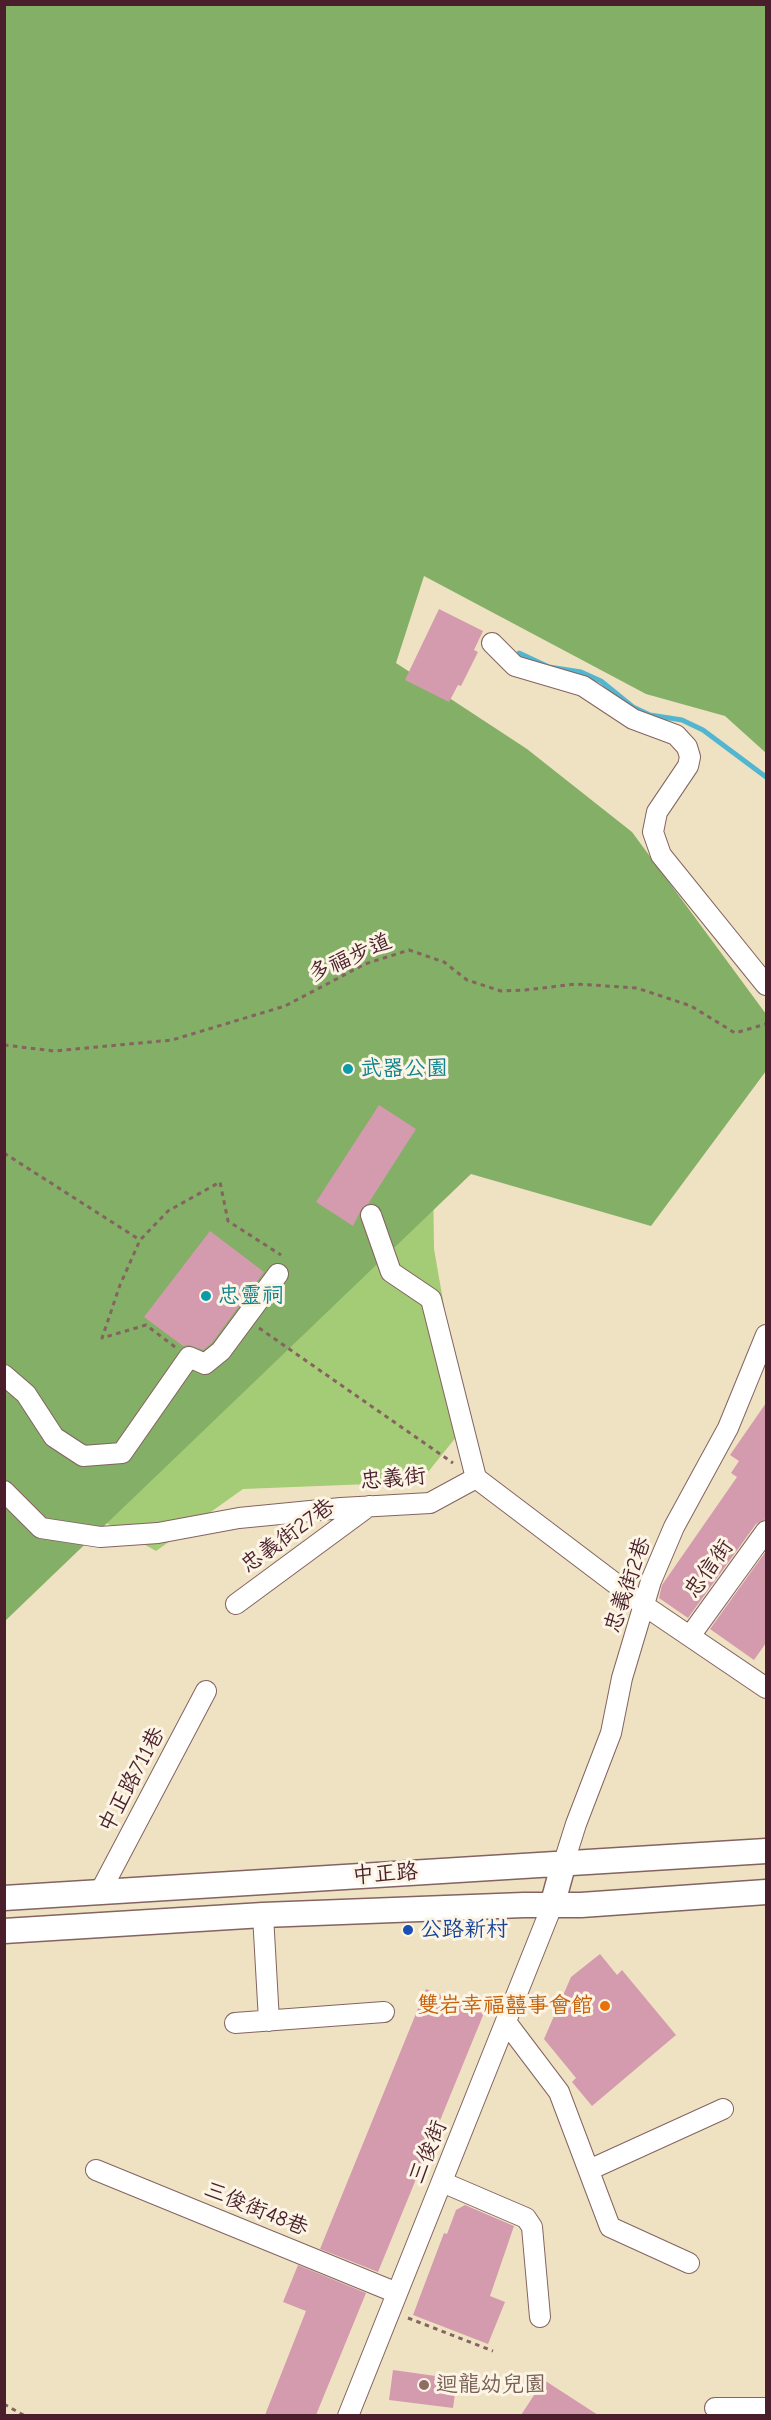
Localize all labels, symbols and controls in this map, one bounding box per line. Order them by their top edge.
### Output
street label: 多福步道 [304,928,396,988]
place label: 武器公園 [360,1056,448,1082]
marker: 武器公園 [341,1062,355,1076]
place label: 忠靈祠 [218,1283,284,1309]
marker: 忠靈祠 [199,1289,213,1303]
street label: 忠義街 [359,1463,427,1495]
street label: 忠義街27巷 [236,1493,340,1579]
street label: 忠義街2巷 [599,1534,657,1636]
street label: 忠信街 [679,1535,739,1603]
street label: 中正路711巷 [93,1723,171,1837]
street label: 中正路 [351,1859,419,1889]
place label: 公路新村 [420,1917,508,1943]
marker: 公路新村 [401,1923,415,1937]
place label: 雙岩幸福囍事會館 [417,1993,593,2019]
marker: 雙岩幸福囍事會館 [598,1999,612,2013]
street label: 三俊街 [403,2116,453,2188]
street label: 三俊街48巷 [200,2176,312,2242]
place label: 迴龍幼兒園 [436,2372,546,2398]
marker: 迴龍幼兒園 [417,2378,431,2392]

